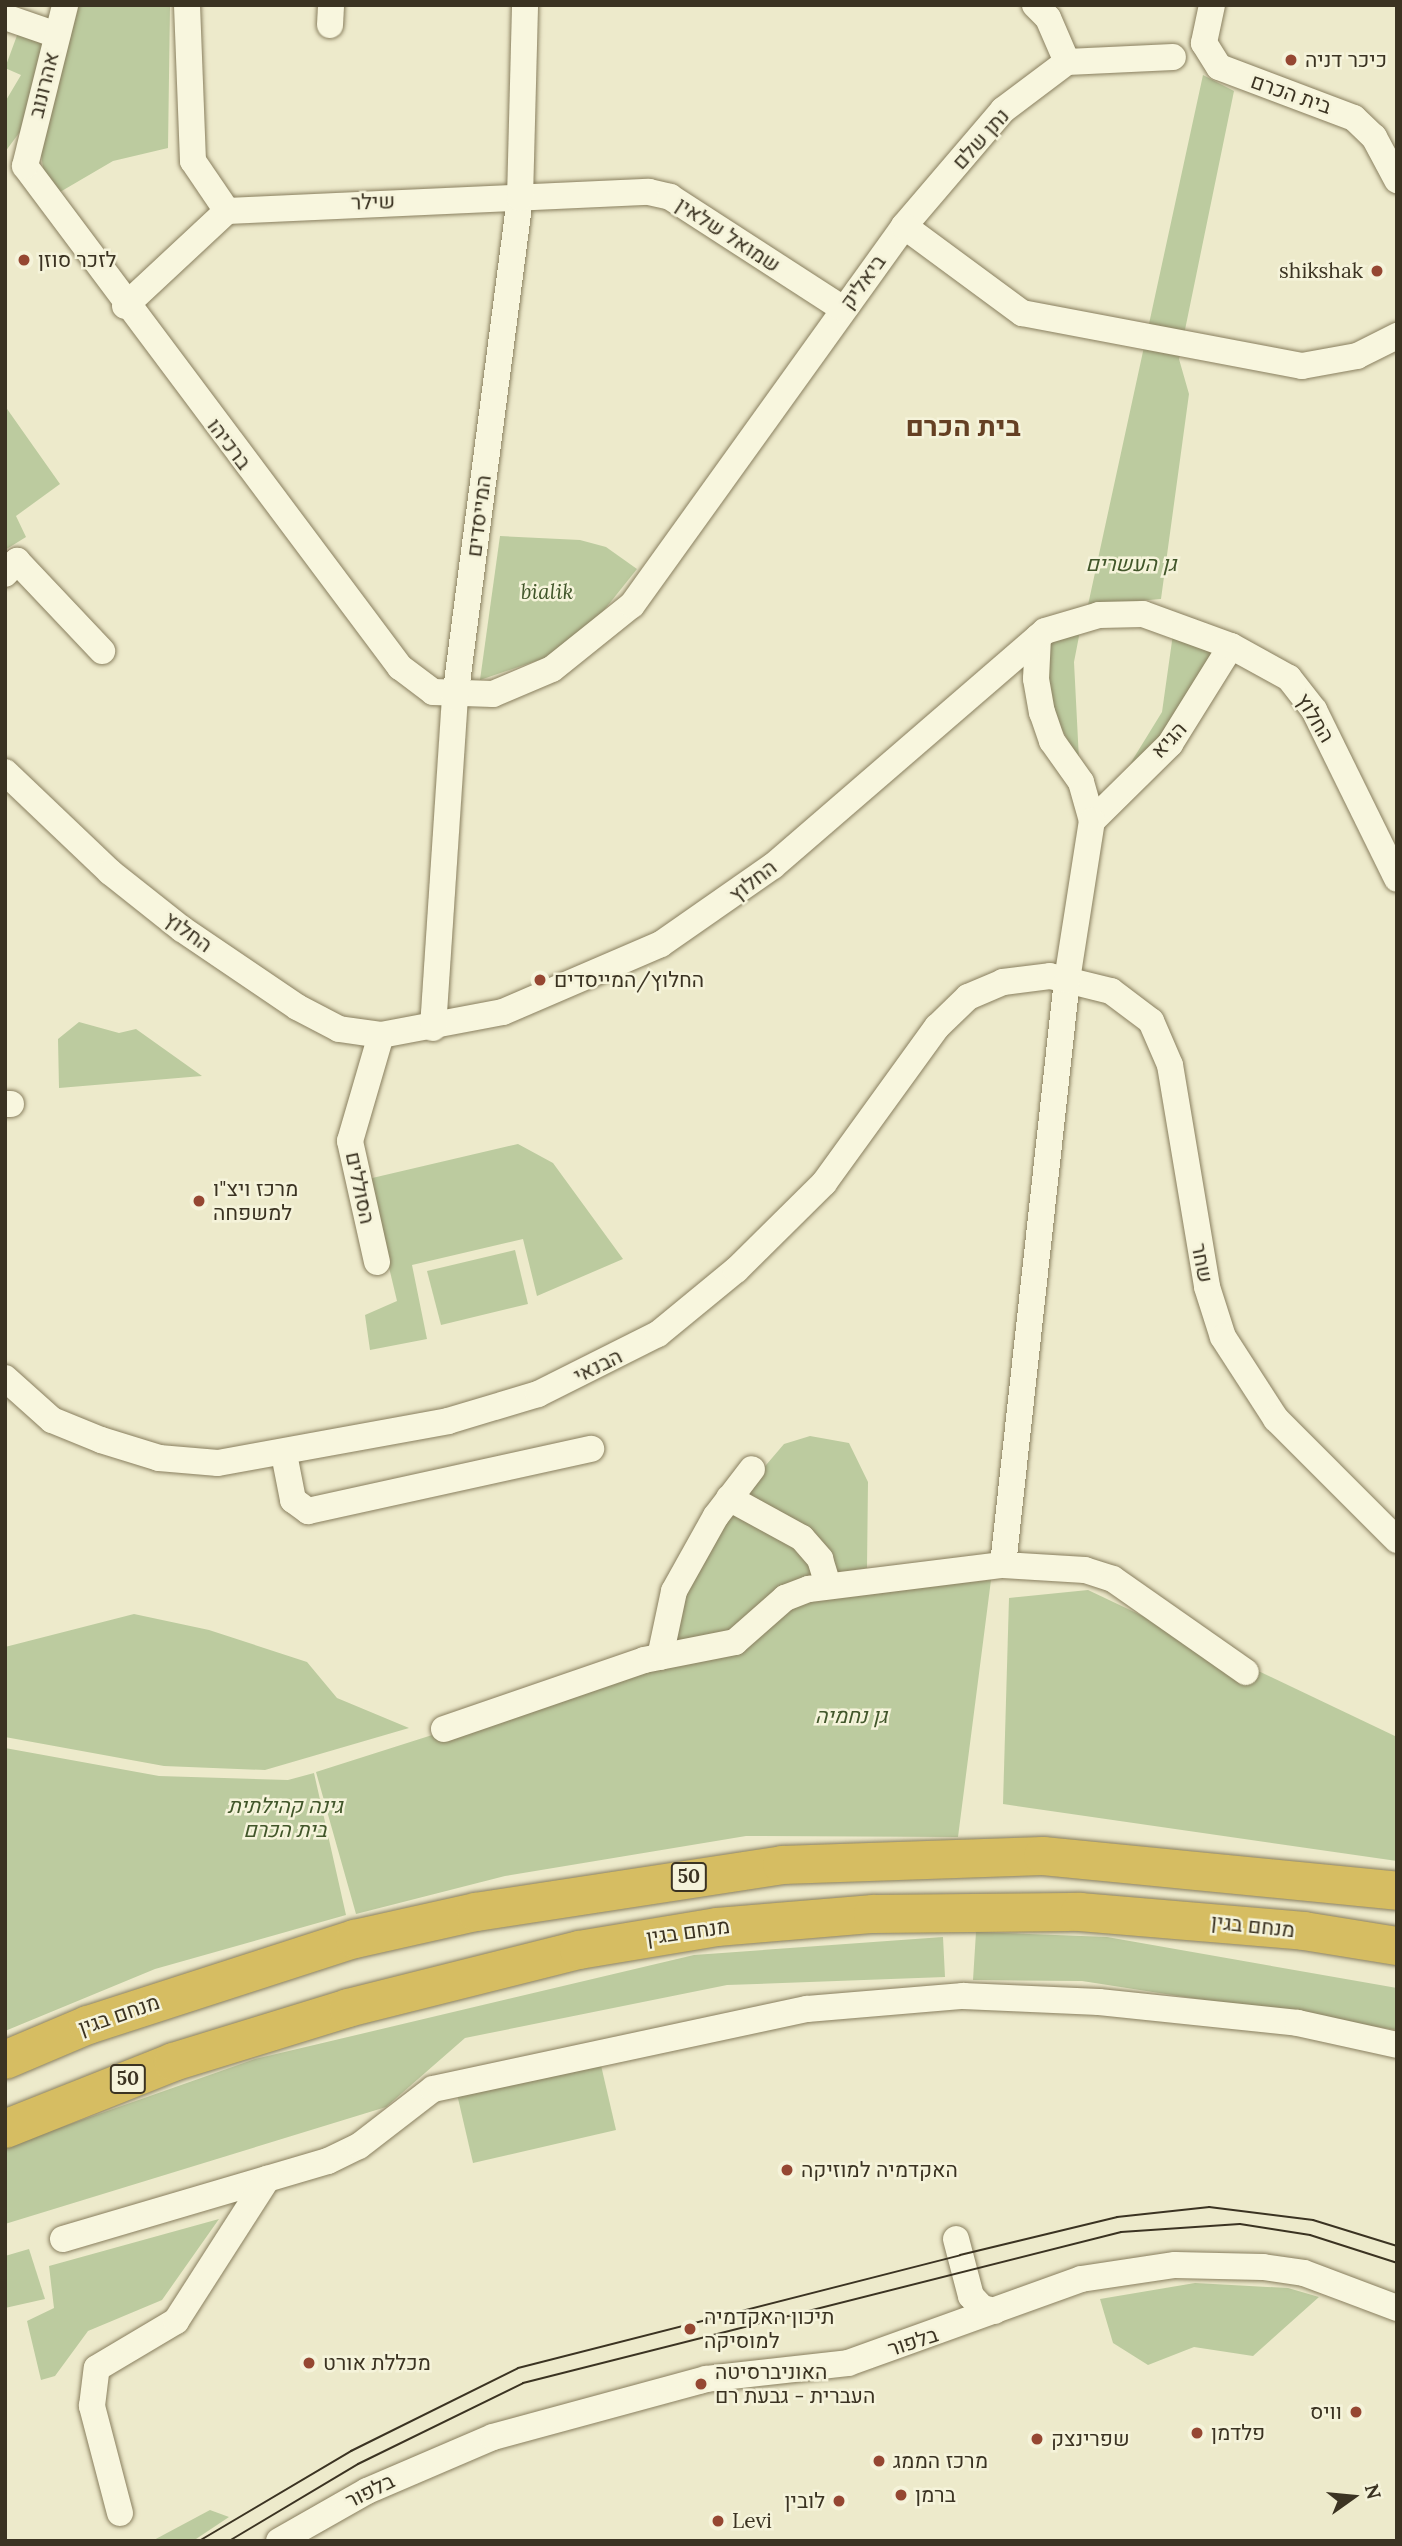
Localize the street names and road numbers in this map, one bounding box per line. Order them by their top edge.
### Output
street label: אהרונוב [24,49,64,121]
street label: בית הכרם [1248,69,1334,119]
street label: נתן שלם [947,103,1015,175]
street label: שילר [351,189,395,215]
street label: שמואל שלאין [671,192,785,278]
street label: ביאליק [835,250,891,314]
street label: ברכיהו [202,413,256,475]
street label: המייסדים [461,474,497,558]
street label: החלוץ [1290,689,1340,747]
street label: הגיא [1146,717,1192,763]
street label: החלוץ [724,855,782,907]
street label: החלוץ [159,906,217,958]
street label: הסוללים [340,1150,380,1226]
street label: שחר [1186,1241,1218,1285]
street label: הבנאי [570,1344,626,1388]
road number: 50 [670,1862,708,1893]
street label: מנחם בגין [1210,1909,1296,1943]
street label: מנחם בגין [645,1914,731,1950]
street label: מנחם בגין [75,1989,163,2041]
road number: 50 [109,2064,147,2094]
street label: בלפור [885,2322,941,2362]
street label: בלפור [341,2468,399,2514]

